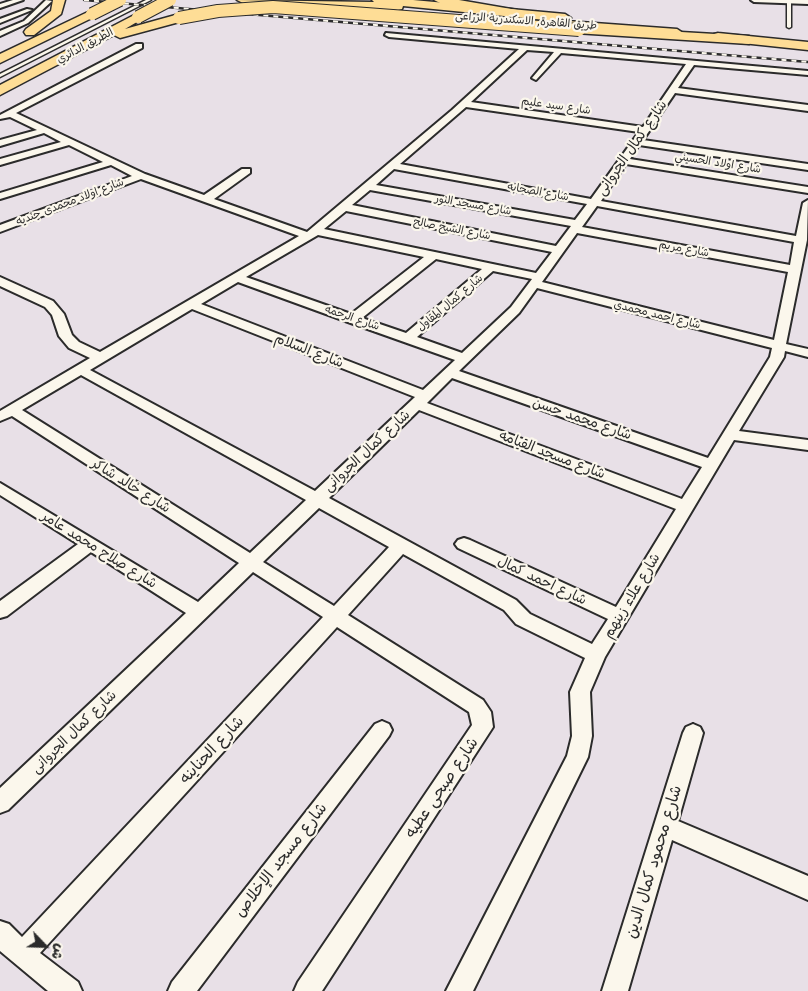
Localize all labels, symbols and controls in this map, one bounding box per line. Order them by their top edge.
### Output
street label: طريق القاهرة, الاسكندرية الزراعى [455,9,597,33]
street label: الطريق الدائري [55,26,115,66]
street label: شارع سيد عليم [520,95,592,117]
street label: شارع كمال الجروانى [593,97,671,199]
street label: شارع اولاد الحسيني [674,150,762,176]
street label: شارع اولاد محمدى جنديه [14,175,126,229]
street label: شارع الصحابه [506,180,570,204]
street label: شارع مسجد النور [434,192,512,218]
street label: شارع الشيخ صالح [412,215,492,243]
street label: شارع مريم [658,238,710,260]
street label: شارع كمال المقاول [414,272,486,334]
street label: شارع احمد محمدي [612,298,702,332]
street label: شارع الرحمه [323,302,381,334]
street label: شارع السلام [272,330,346,372]
street label: شارع محمد حسن [530,394,634,444]
street label: شارع كمال الجروانى [320,407,414,495]
street label: شارع مسجد القيامه [497,427,607,483]
street label: شارع خالد شاكر [89,455,173,517]
street label: شارع صلاح محمد عامر [38,508,160,592]
street label: شارع علاء زينهم [600,550,664,642]
street label: شارع احمد كمال [495,553,589,609]
street label: شارع كمال الجروانى [28,687,120,777]
street label: شارع الحناينه [176,712,248,788]
street label: شارع صبحى عطيه [401,734,483,842]
street label: شارع محمود كمال الدين [622,783,686,941]
street label: شارع مسجد الإخلاص [230,799,332,921]
north arrow [20,921,70,971]
text: ش [46,941,72,964]

